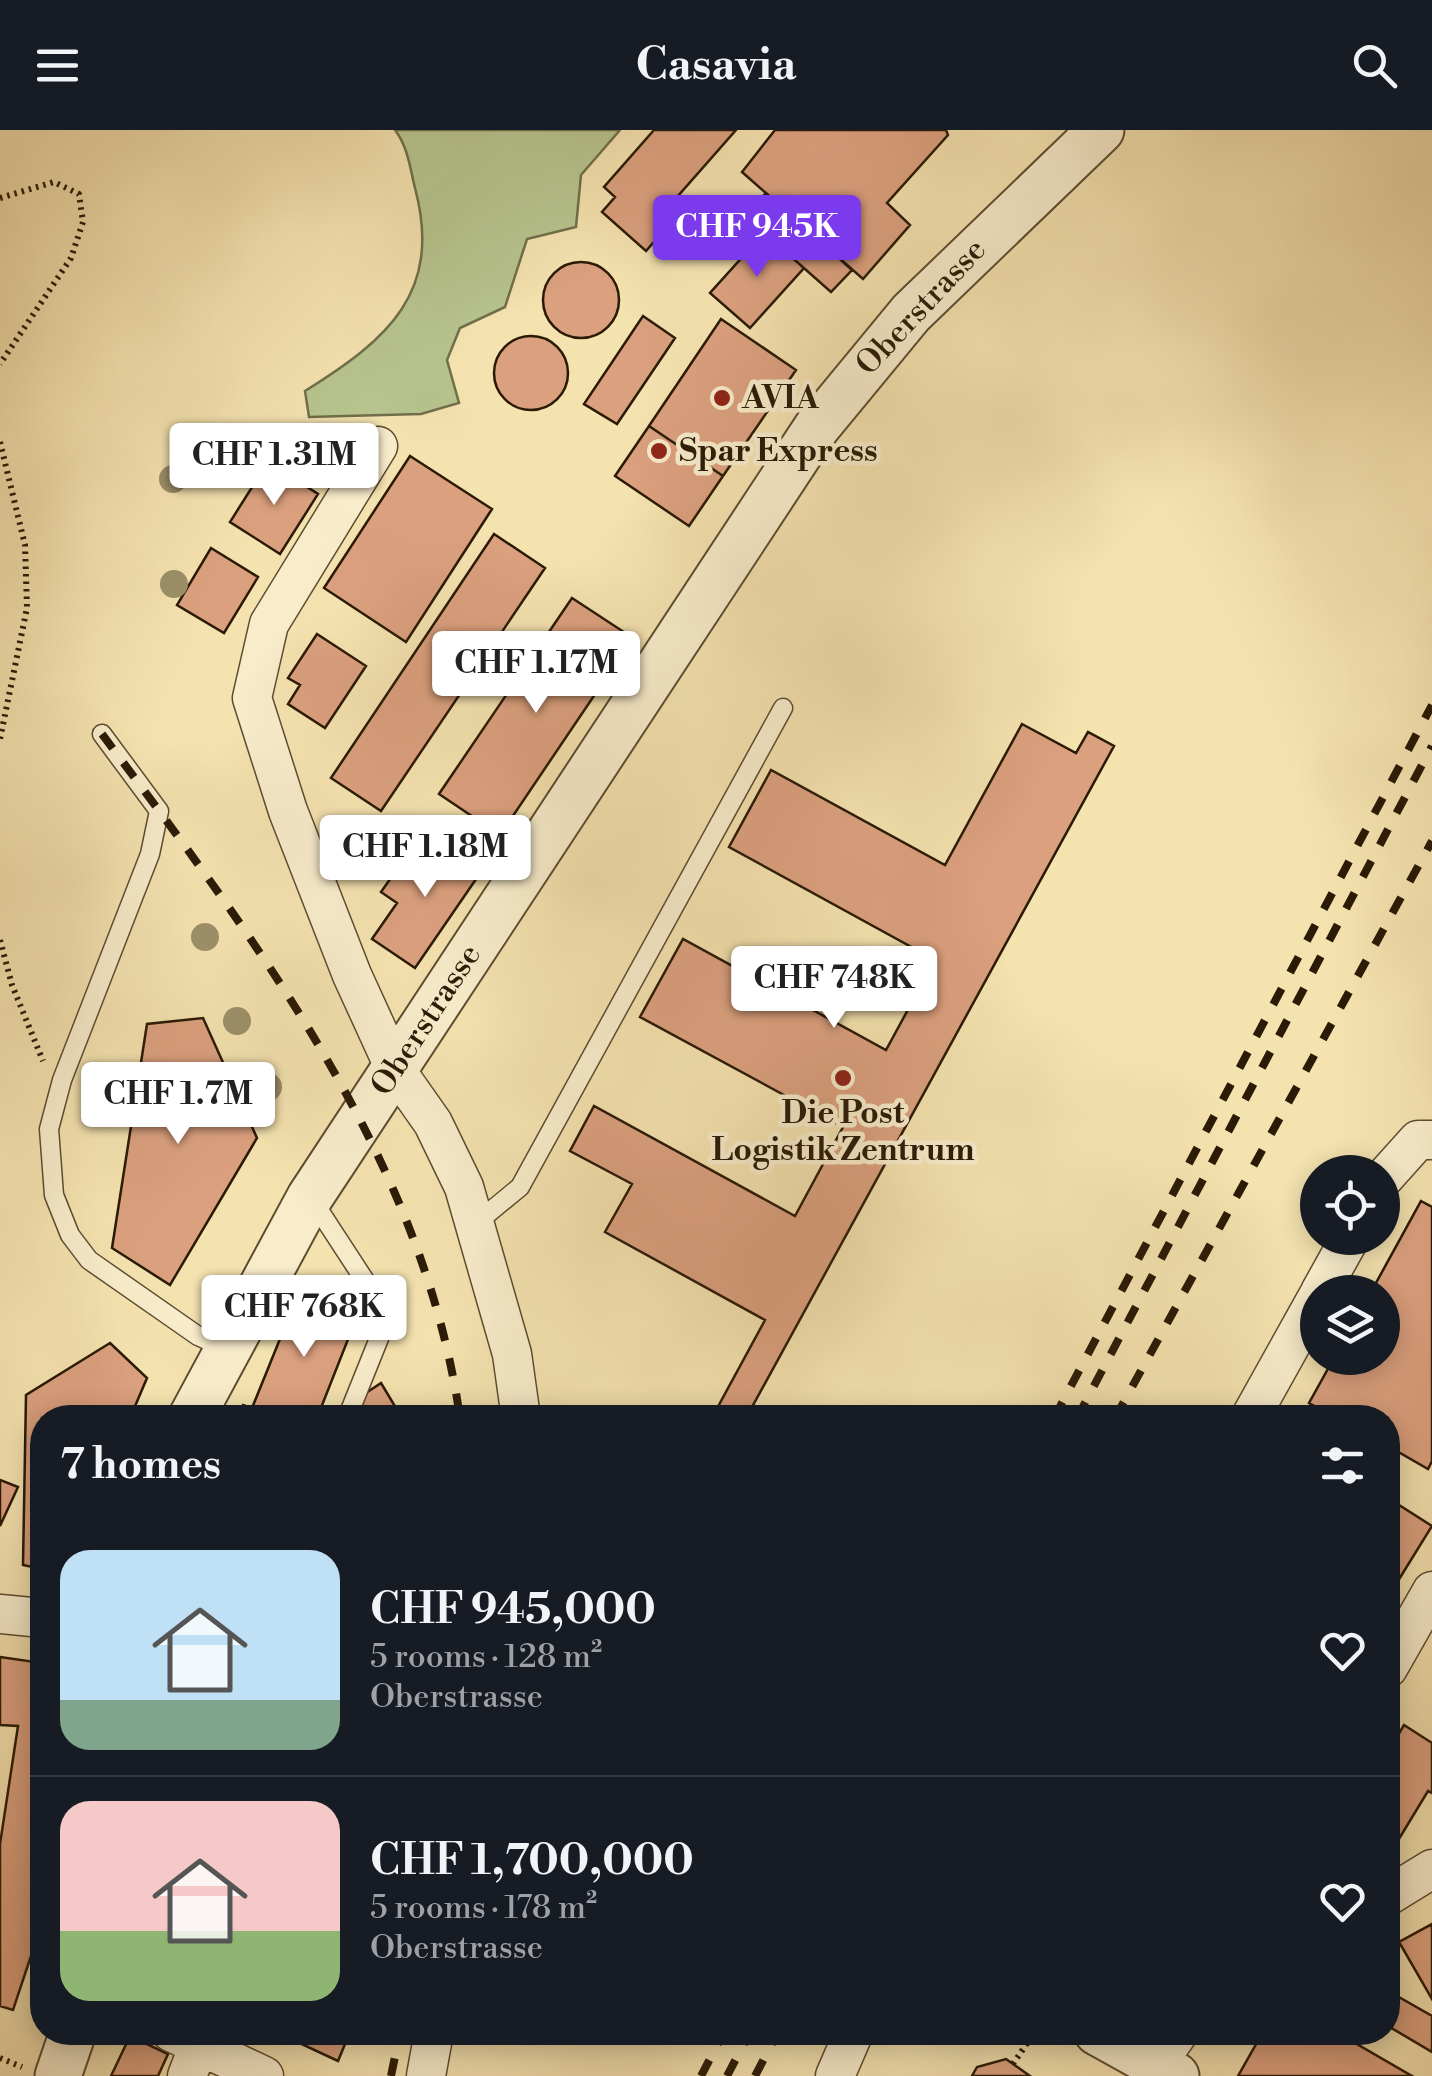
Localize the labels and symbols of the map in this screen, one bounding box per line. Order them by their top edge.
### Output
pin: CHF 945K [654,195,860,280]
street label: Oberstrasse [847,230,995,384]
place label: AVIA [741,378,820,418]
marker: AVIA [711,387,733,409]
pin: CHF 1.31M [160,423,388,508]
place label: Spar Express [679,431,878,471]
marker: Spar Express [648,440,670,462]
pin: CHF 1.17M [422,631,650,716]
pin: CHF 1.18M [311,815,539,900]
street label: Oberstrasse [362,937,490,1103]
pin: CHF 748K [731,946,937,1031]
pin: CHF 1.7M [75,1062,281,1147]
marker: Die Post Logistik Zentrum [832,1067,854,1089]
place label: Die Post Logistik Zentrum [711,1093,975,1170]
pin: CHF 768K [201,1275,407,1360]

